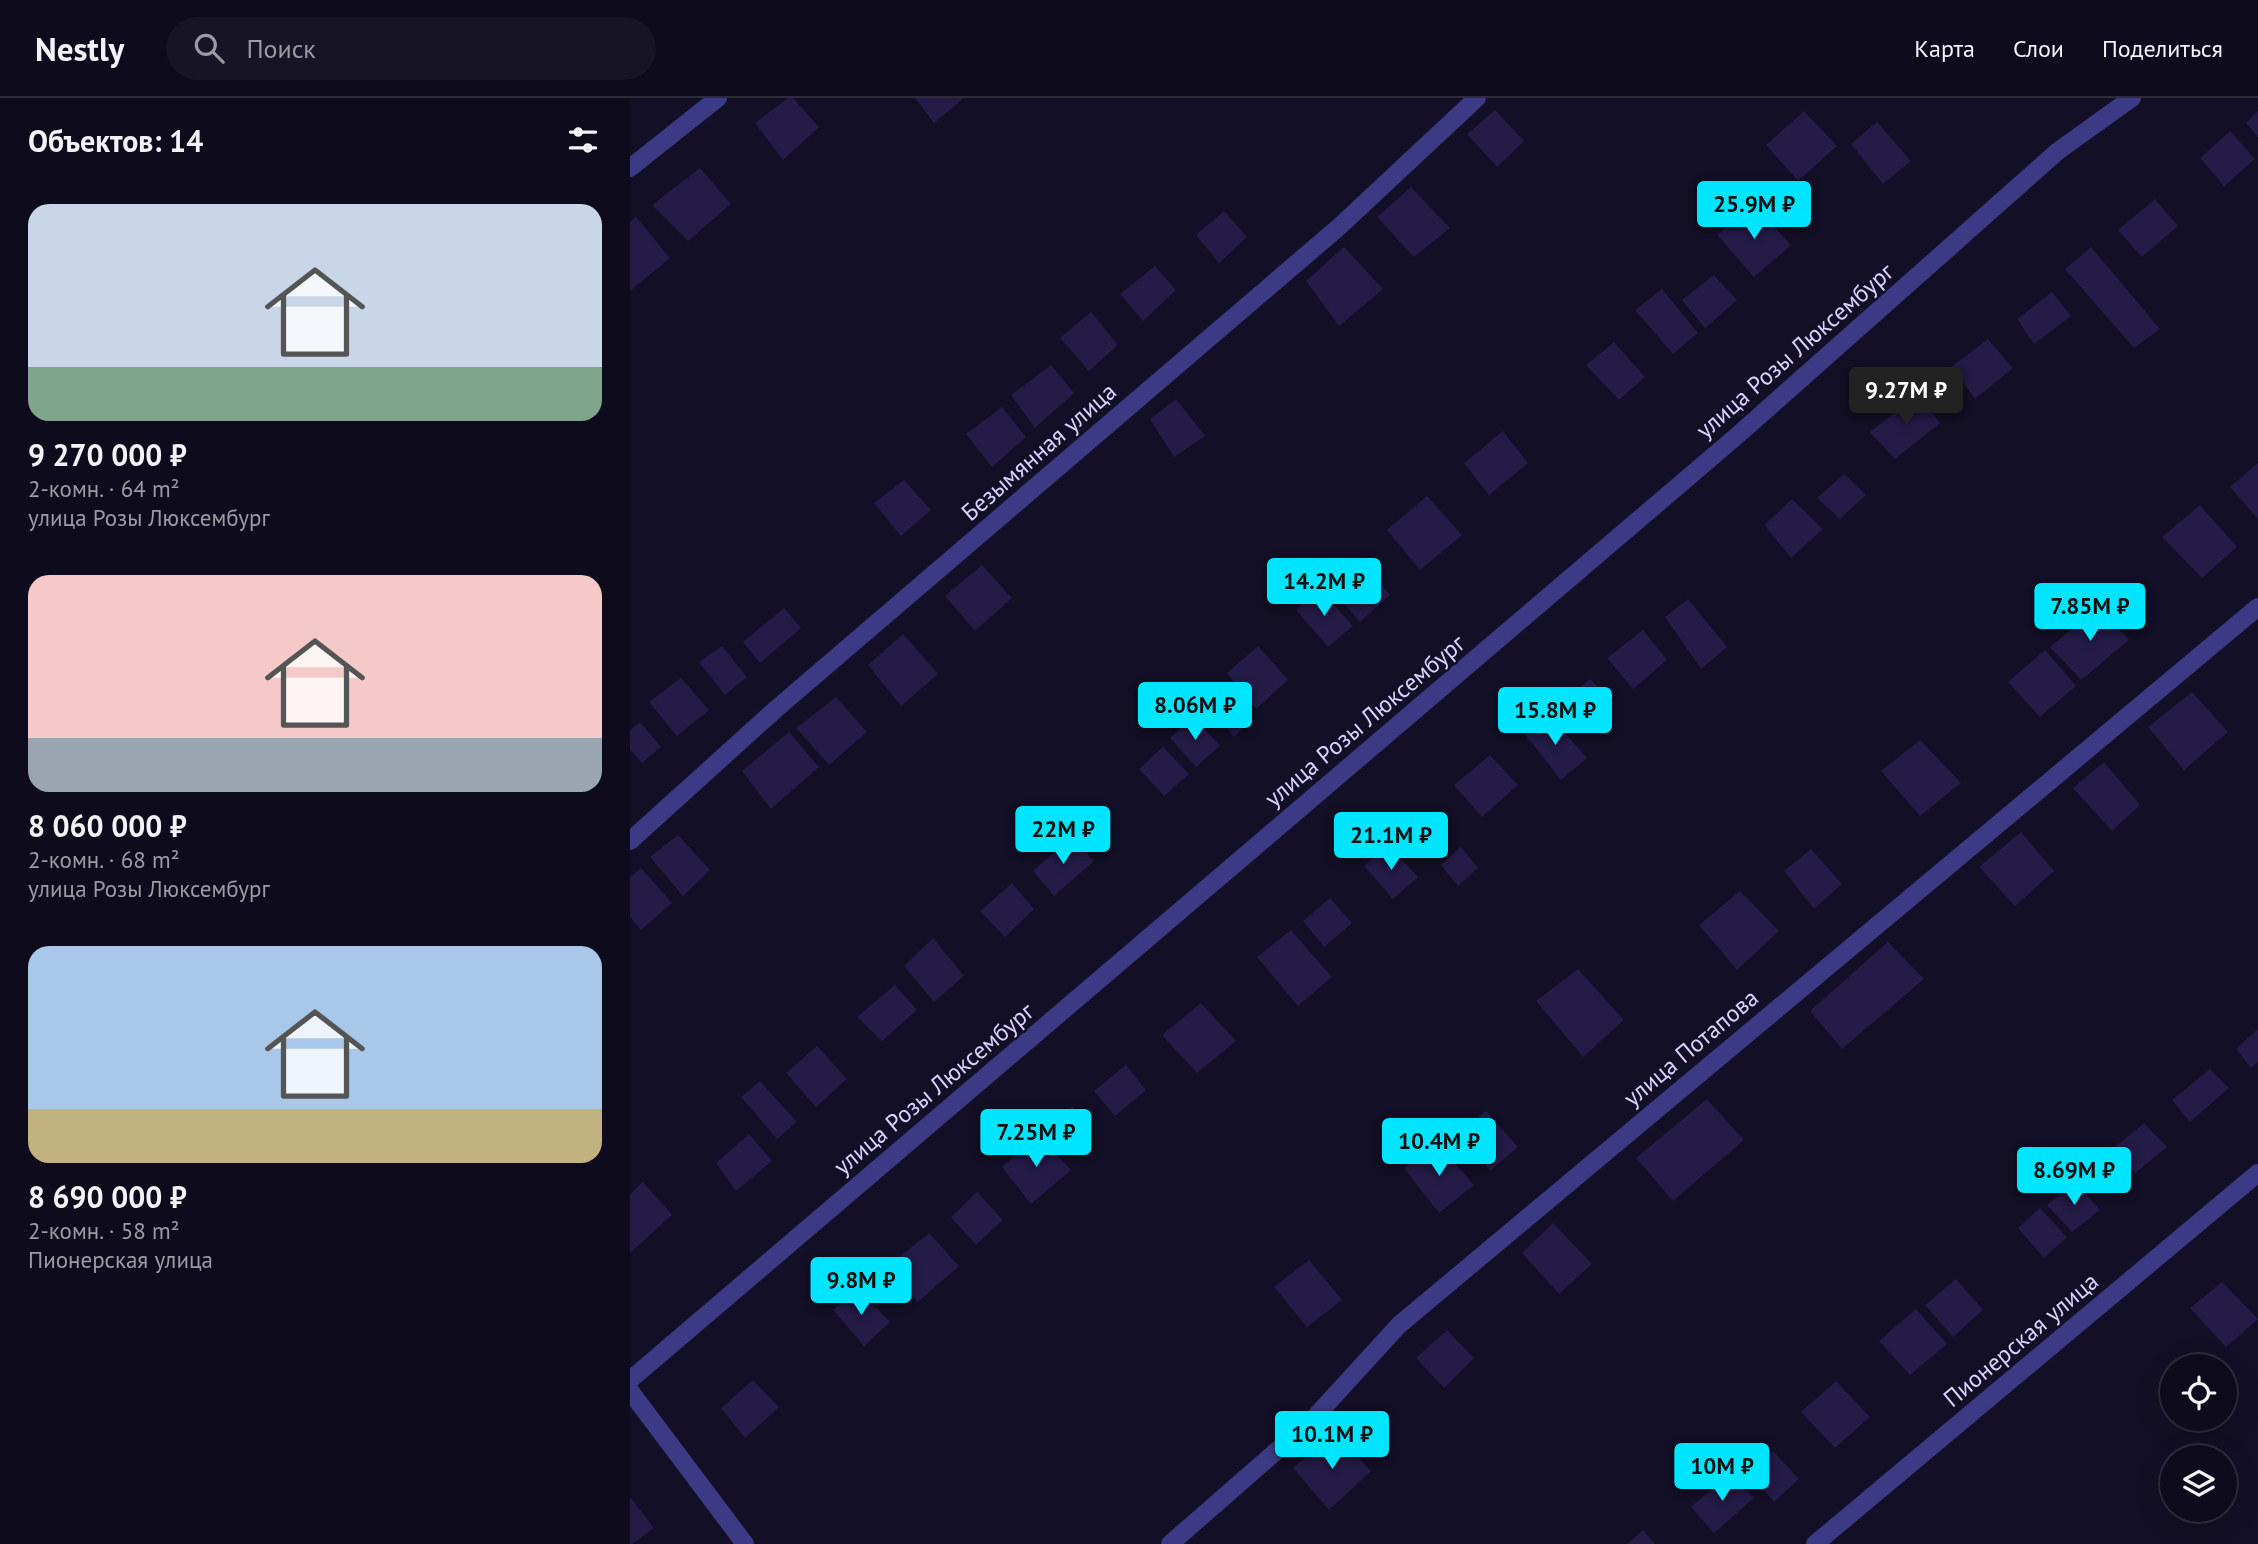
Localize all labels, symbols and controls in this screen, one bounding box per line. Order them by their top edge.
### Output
search box [166,17,656,80]
text: Nestly [35,27,124,70]
icon: search [190,29,228,67]
text: Поиск [246,32,316,65]
text: Карта [1914,33,1975,64]
text: Слои [2013,33,2064,64]
text: Поделиться [2102,33,2223,64]
text: Объектов: 14 [28,121,203,160]
icon: filters [564,121,602,159]
pin: 25.9M ₽ [1689,181,1819,241]
text: 25.9M ₽ [1713,189,1795,218]
icon: home [252,249,378,375]
street label: улица Розы Люксембург [1689,256,1900,445]
pin: 9.27M ₽ [1841,368,1971,427]
text: 9.27M ₽ [1865,375,1947,404]
street label: Безымянная улица [955,376,1123,527]
text: 9 270 000 ₽ [28,435,187,474]
text: 2-комн. · 64 m² [28,474,180,503]
text: улица Розы Люксембург [28,503,270,532]
pin: 14.2M ₽ [1259,559,1389,618]
text: 14.2M ₽ [1283,566,1365,595]
pin: 7.85M ₽ [2025,584,2155,643]
text: 7.85M ₽ [2050,591,2130,620]
icon: home [252,620,378,746]
street label: улица Розы Люксембург [1258,628,1471,814]
pin: 8.06M ₽ [1130,682,1260,742]
pin: 15.8M ₽ [1490,688,1620,747]
text: 8.06M ₽ [1154,690,1236,719]
text: 15.8M ₽ [1514,695,1596,724]
text: 8 060 000 ₽ [28,806,187,845]
pin: 22M ₽ [1014,806,1112,866]
pin: 21.1M ₽ [1326,812,1456,872]
text: 22M ₽ [1031,814,1095,843]
text: 21.1M ₽ [1350,820,1432,849]
text: 2-комн. · 68 m² [28,845,180,874]
text: улица Розы Люксембург [28,874,270,903]
street label: улица Потапова [1617,982,1765,1113]
icon: home [252,991,378,1117]
street label: улица Розы Люксембург [827,996,1040,1182]
pin: 7.25M ₽ [971,1110,1101,1169]
text: 7.25M ₽ [996,1117,1076,1146]
pin: 10.4M ₽ [1374,1118,1504,1178]
text: 10.4M ₽ [1398,1126,1480,1155]
pin: 8.69M ₽ [2009,1148,2139,1207]
text: 8.69M ₽ [2033,1155,2115,1184]
text: 8 690 000 ₽ [28,1177,187,1216]
text: 2-комн. · 58 m² [28,1216,180,1245]
text: Пионерская улица [28,1245,213,1274]
pin: 9.8M ₽ [804,1258,918,1317]
text: 9.8M ₽ [826,1265,896,1294]
street label: Пионерская улица [1937,1266,2105,1414]
map controls [2160,1354,2237,1522]
button: locate [2160,1354,2237,1431]
pin: 10.1M ₽ [1267,1412,1397,1471]
text: 10.1M ₽ [1291,1419,1373,1448]
pin: 10M ₽ [1673,1444,1771,1503]
button: layers [2160,1445,2237,1522]
text: 10M ₽ [1690,1451,1754,1480]

